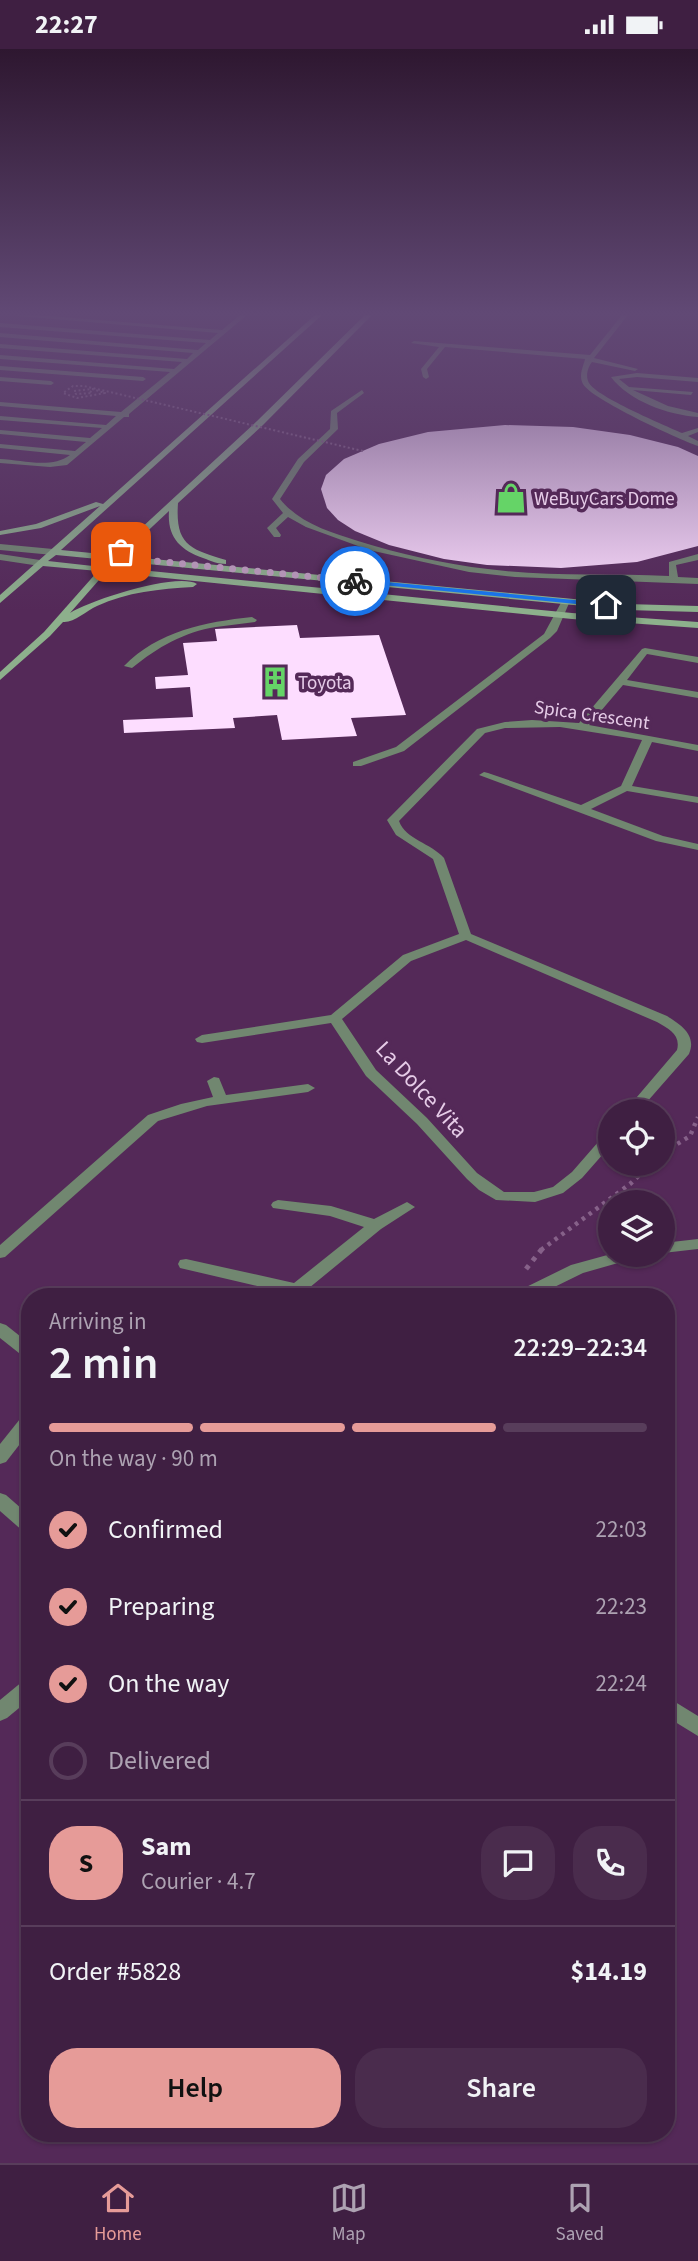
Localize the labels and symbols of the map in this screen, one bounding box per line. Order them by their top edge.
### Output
shop icon: WeBuyCars Dome [494,481,528,515]
place label: WeBuyCars Dome [534,486,675,513]
pin [91,522,151,582]
courier [320,546,390,616]
pin [576,575,636,635]
building icon: Toyota [258,665,292,699]
place label: Toyota [298,670,352,697]
street label: Spica Crescent [532,694,652,737]
street label: La Dolce Vita [368,1033,475,1145]

